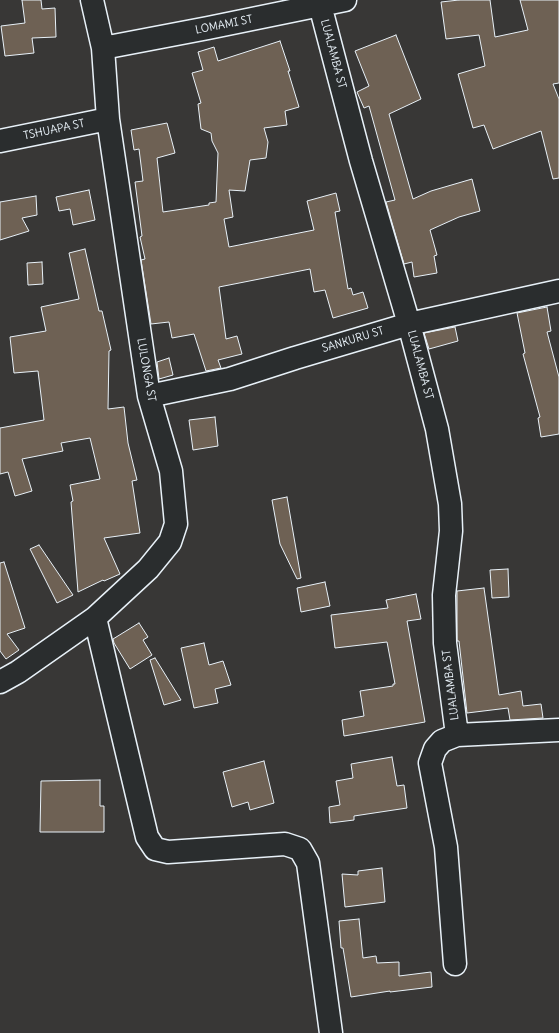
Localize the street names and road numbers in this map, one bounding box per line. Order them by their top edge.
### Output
street label: LOMAMI ST [194,13,254,37]
street label: LUALAMBA ST [317,18,349,90]
street label: TSHUAPA ST [22,117,86,143]
street label: SANKURU ST [320,324,386,356]
street label: LUALAMBA ST [404,329,436,401]
street label: LULONGA ST [134,337,158,403]
street label: LUALAMBA ST [440,649,462,721]

